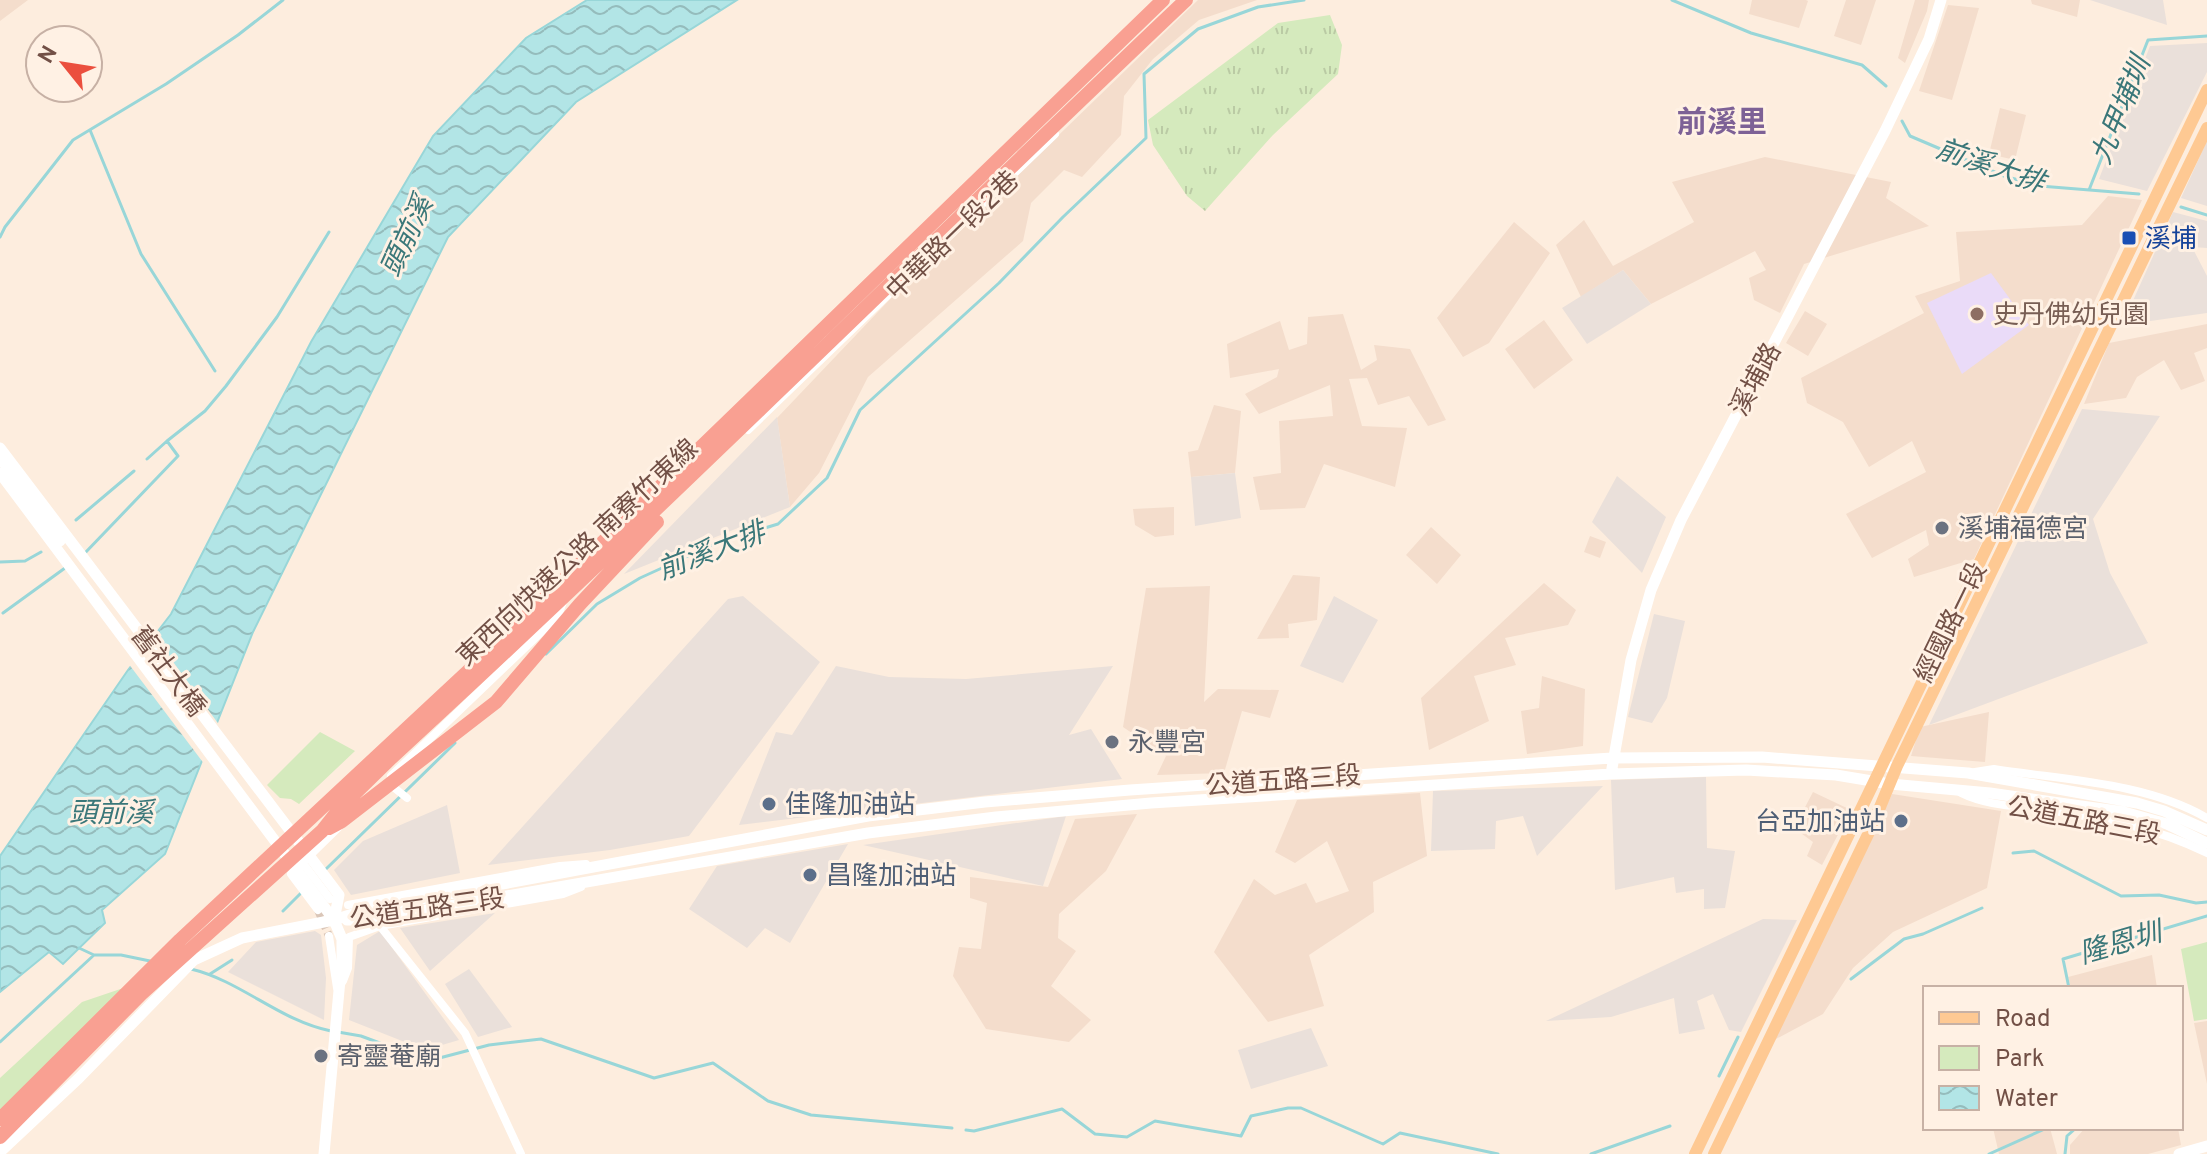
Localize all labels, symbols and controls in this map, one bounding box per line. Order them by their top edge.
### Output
north arrow [24,24,104,104]
text: N [33,42,64,69]
water label: 九甲埔圳 [2085,49,2162,170]
district label: 前溪里 [1677,106,1767,143]
water label: 前溪大排 [1931,133,2053,204]
street label: 中華路一段2巷 [880,165,1027,308]
water label: 頭前溪 [375,188,444,283]
place label: 溪埔 [2145,224,2197,257]
marker: 溪埔 [2120,229,2138,247]
place label: 史丹佛幼兒園 [1993,300,2149,333]
marker: 史丹佛幼兒園 [1968,305,1986,323]
street label: 溪埔路 [1724,338,1790,422]
street label: 東西向快速公路 南寮竹東線 [451,433,706,674]
water label: 前溪大排 [653,514,775,590]
place label: 溪埔福德宮 [1958,514,2088,547]
marker: 溪埔福德宮 [1933,519,1951,537]
street label: 經國路一段 [1909,557,1996,689]
street label: 舊社大橋 [123,621,211,724]
place label: 永豐宮 [1128,728,1206,761]
marker: 永豐宮 [1103,733,1121,751]
street label: 公道五路三段 [1204,761,1362,804]
place label: 佳隆加油站 [785,790,915,823]
street label: 公道五路三段 [2004,791,2163,854]
marker: 佳隆加油站 [760,795,778,813]
water label: 頭前溪 [69,797,157,833]
place label: 台亞加油站 [1755,807,1885,840]
marker: 台亞加油站 [1892,812,1910,830]
place label: 昌隆加油站 [826,861,956,894]
marker: 昌隆加油站 [801,866,819,884]
street label: 公道五路三段 [348,883,507,938]
water label: 隆恩圳 [2075,915,2170,974]
legend [1923,986,2183,1130]
text: Road [1995,1005,2051,1035]
place label: 寄靈菴廟 [337,1042,441,1075]
text: Park [1995,1045,2045,1075]
marker: 寄靈菴廟 [312,1047,330,1065]
text: Water [1995,1085,2058,1115]

